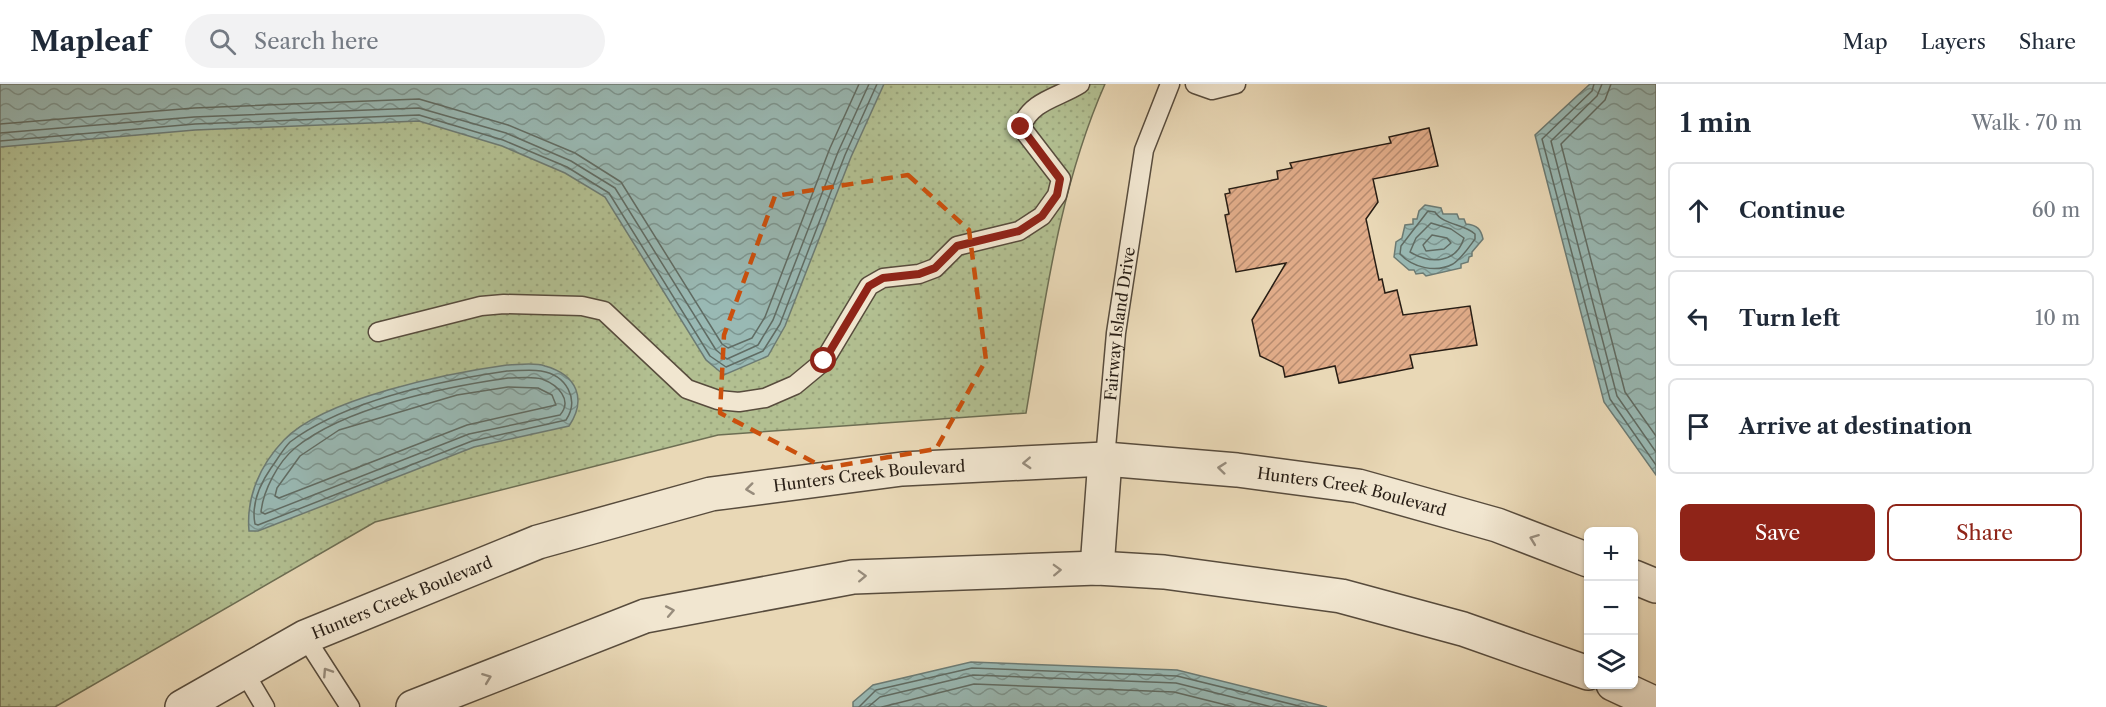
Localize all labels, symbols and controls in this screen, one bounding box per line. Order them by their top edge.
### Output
search box [185,14,605,68]
text: Mapleaf [30,24,149,58]
icon: search [206,25,239,58]
text: Search here [254,28,379,55]
text: Map [1843,29,1888,54]
text: Layers [1921,29,1986,54]
text: Share [2019,29,2076,54]
text: 1 min [1680,107,1751,139]
text: Walk · 70 m [1971,111,2082,135]
route end [1007,113,1033,139]
icon: ahead [1682,194,1715,227]
text: Continue [1739,197,1845,224]
text: 60 m [2032,198,2080,222]
street label: Fairway Island Drive [1100,245,1139,402]
icon: left [1682,302,1715,335]
text: Turn left [1739,305,1840,332]
text: 10 m [2035,306,2080,330]
route start [810,347,836,373]
icon: arrive [1682,410,1715,443]
text: Arrive at destination [1739,413,1972,440]
street label: Hunters Creek Boulevard [772,456,966,496]
one-way arrow [1023,456,1032,469]
one-way arrow [1217,462,1226,475]
street label: Hunters Creek Boulevard [1256,463,1449,520]
one-way arrow [745,482,754,494]
button: Save [1680,504,1875,561]
button: Share [1887,504,2082,561]
map controls [1584,527,1638,689]
button: + [1584,527,1638,581]
one-way arrow [1529,534,1540,546]
street label: Hunters Creek Boulevard [309,552,495,643]
one-way arrow [1052,563,1061,576]
one-way arrow [857,570,866,583]
button: − [1584,581,1638,635]
one-way arrow [665,606,675,618]
button: layers [1584,635,1638,689]
one-way arrow [323,668,335,678]
one-way arrow [481,673,492,685]

